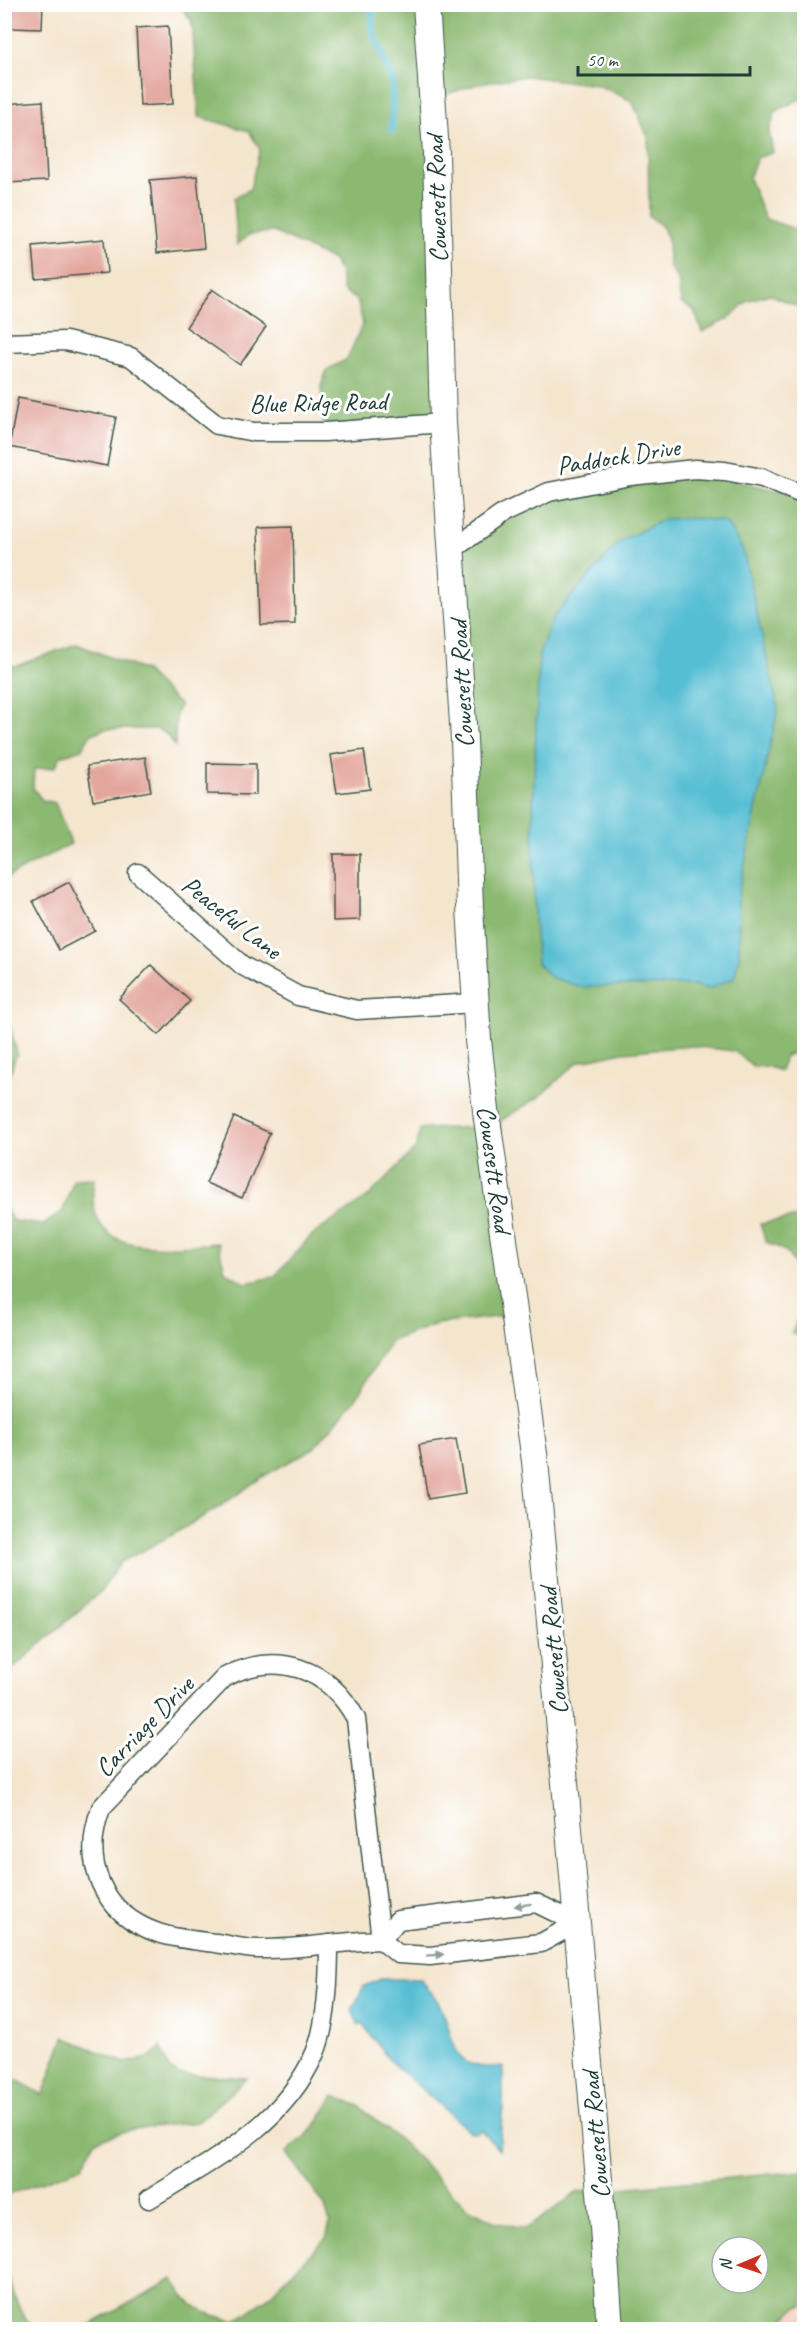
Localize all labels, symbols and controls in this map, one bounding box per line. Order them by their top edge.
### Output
scale bar [578,39,750,77]
text: 50 m [587,49,620,71]
street label: Cowesett Road [418,131,455,263]
street label: Blue Ridge Road [249,385,391,420]
street label: Paddock Drive [554,430,684,482]
street label: Cowesett Road [441,616,481,748]
street label: Peaceful Lane [175,868,289,968]
street label: Cowesett Road [469,1104,520,1238]
street label: Cowesett Road [531,1582,575,1716]
street label: Carriage Drive [88,1668,202,1784]
one-way arrow [513,1900,532,1910]
one-way arrow [425,1950,444,1960]
street label: Cowesett Road [573,2066,617,2200]
north arrow [710,2235,770,2295]
text: N [716,2257,736,2271]

